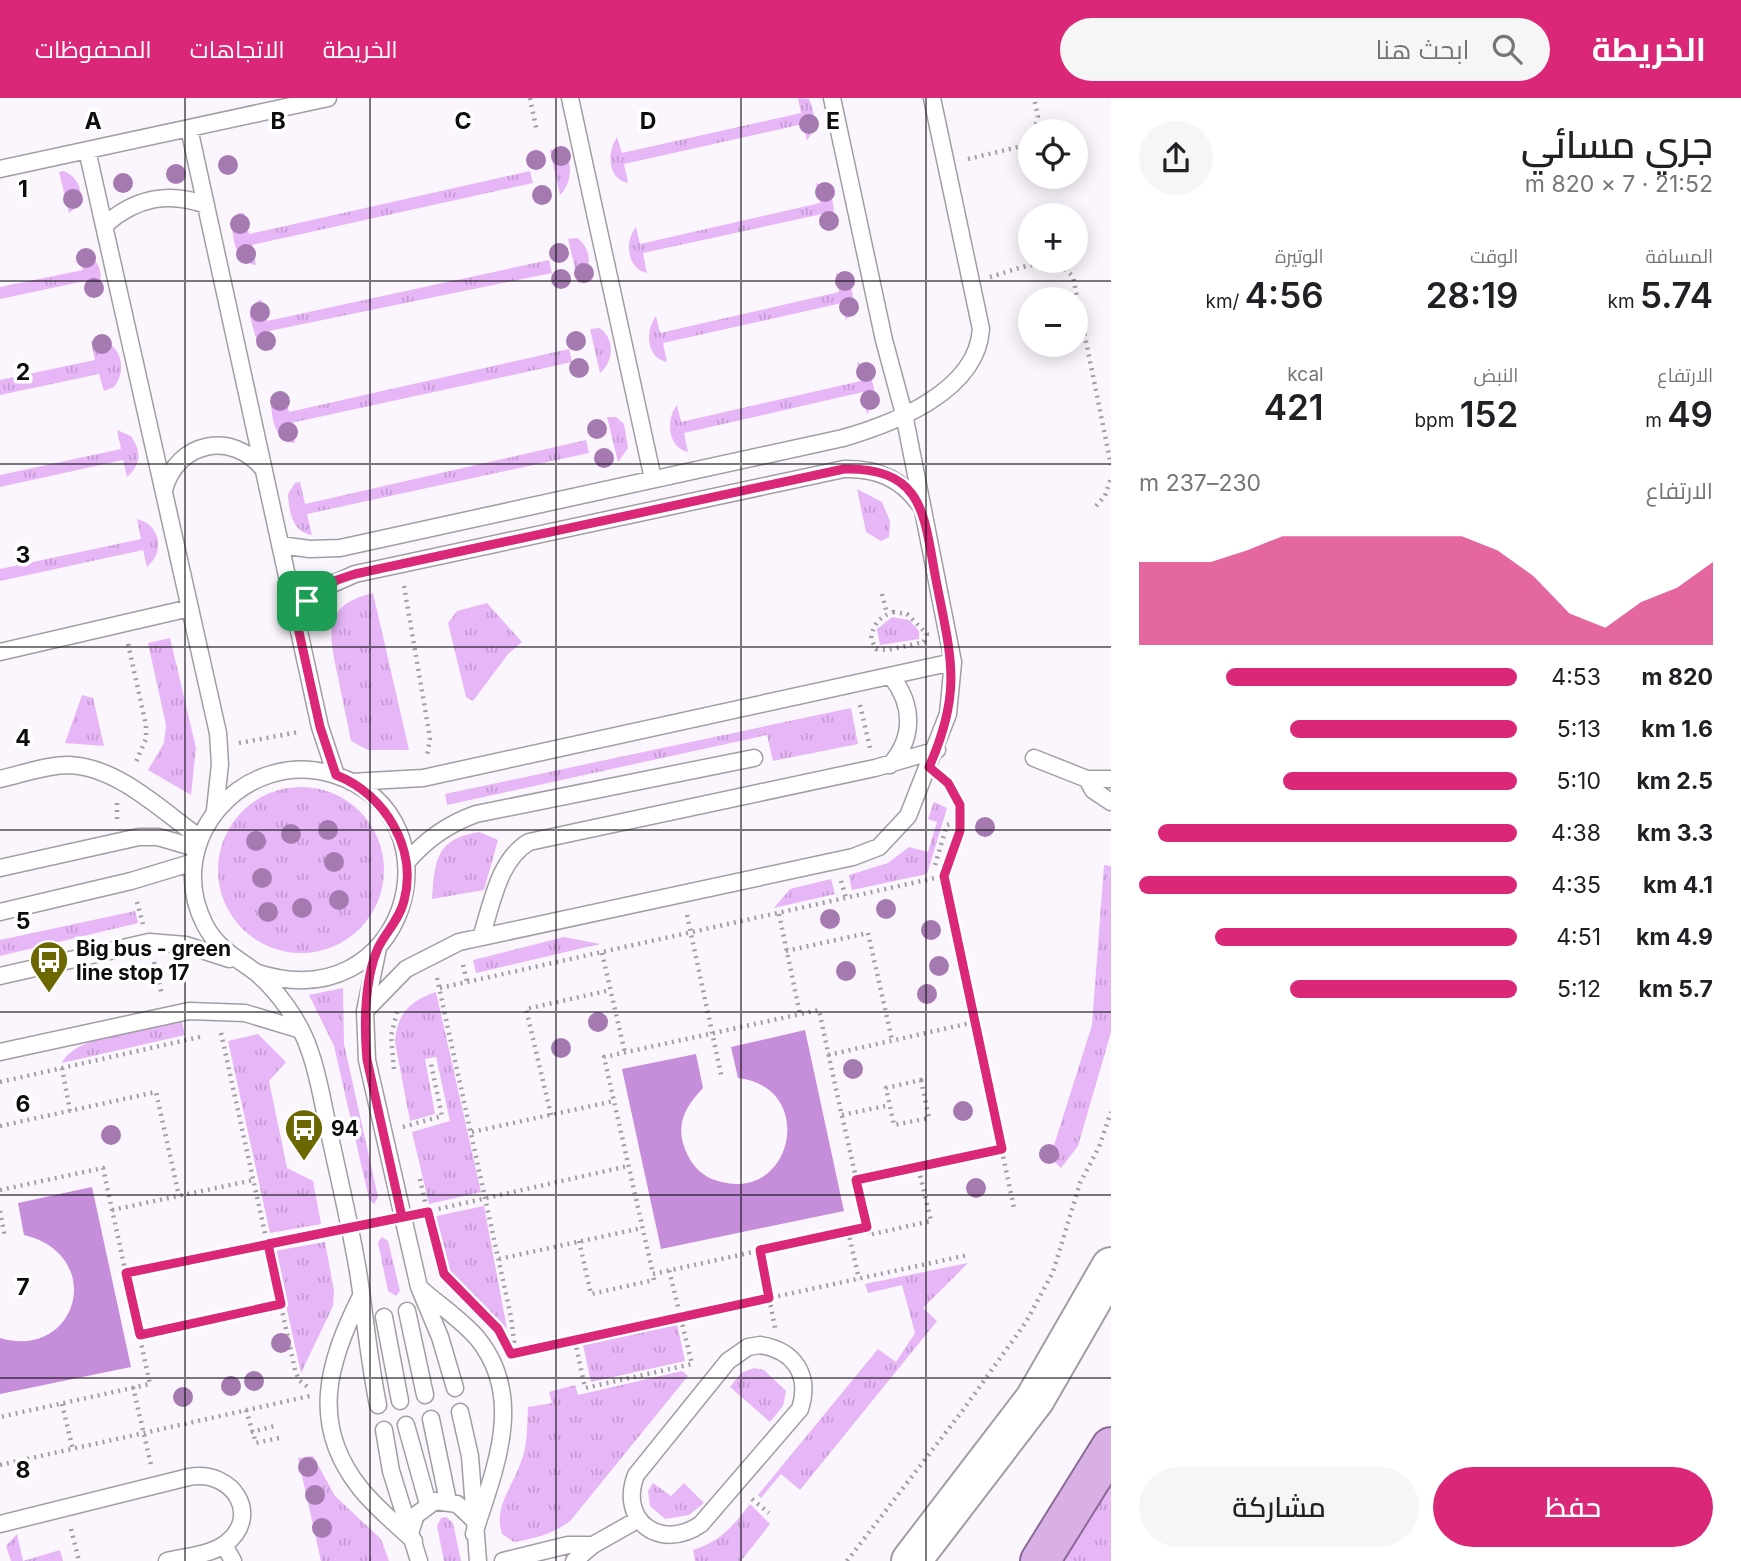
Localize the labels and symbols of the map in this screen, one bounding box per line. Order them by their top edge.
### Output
text: A [84,107,102,135]
text: B [270,107,286,135]
text: C [454,107,472,135]
text: D [640,107,656,135]
text: E [826,107,840,135]
text: 1 [18,175,28,203]
text: 2 [16,358,30,386]
text: 3 [16,541,30,569]
pin [277,571,337,631]
text: 4 [15,724,31,752]
text: 5 [16,907,30,935]
place label: Big bus - green line stop 17 [76,936,231,985]
bus stop icon: Big bus - green line stop 17 [28,939,70,994]
text: 6 [16,1090,30,1118]
bus stop icon: 94 [283,1107,325,1162]
place label: 94 [331,1116,359,1141]
text: 7 [16,1273,30,1301]
text: 8 [16,1456,30,1484]

